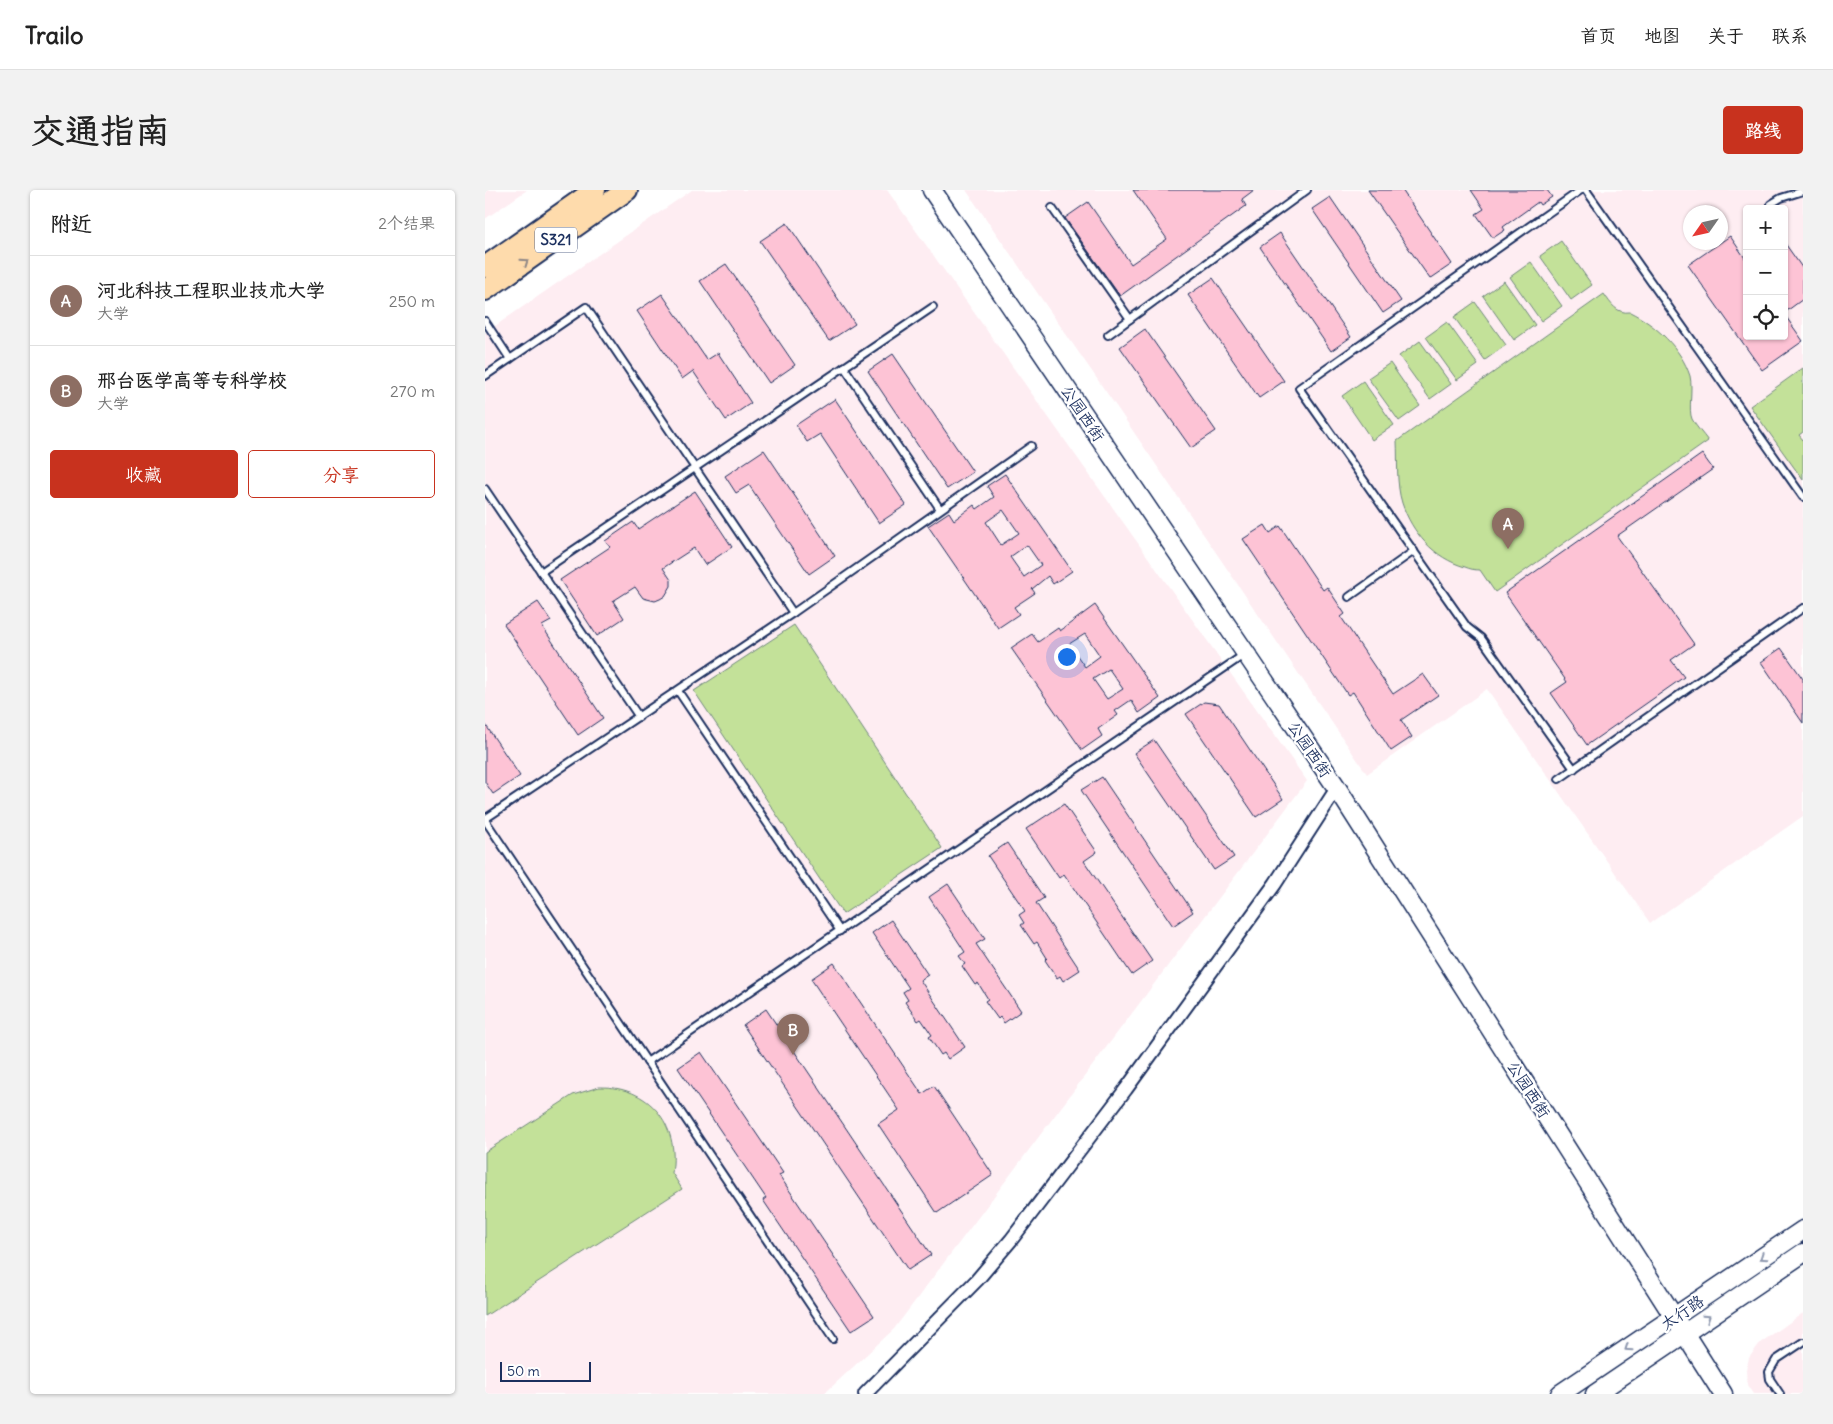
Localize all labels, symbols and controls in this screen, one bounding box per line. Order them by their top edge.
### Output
text: Trailo [25,20,83,50]
text: 首页 [1580,24,1616,47]
text: 地图 [1644,24,1680,47]
text: 关于 [1708,24,1744,47]
text: 联系 [1772,24,1808,47]
button: 路线 [1723,106,1803,154]
text: 交通指南 [30,108,170,152]
north arrow [1683,205,1728,250]
map controls [1743,205,1788,340]
button: + [1743,205,1788,250]
text: 附近 [50,210,92,237]
text: 2个结果 [378,213,435,233]
road number: S321 [535,228,577,252]
button: − [1743,250,1788,295]
one-way arrow [519,259,529,268]
text: 河北科技工程职业技术大学 [97,278,325,302]
text: A [61,291,71,311]
text: 250 m [389,291,435,311]
button: locate [1743,295,1788,340]
text: 大学 [97,303,129,323]
text: 邢台医学高等专科学校 [97,368,287,392]
text: B [61,381,71,401]
text: 270 m [390,381,435,401]
street label: 公园西街 [1057,381,1109,445]
text: 大学 [97,393,129,413]
button: 收藏 [50,450,238,498]
button: 分享 [248,450,435,498]
pin: A [1492,508,1524,549]
your location [1054,644,1080,670]
street label: 公园西街 [1284,717,1336,781]
pin: B [777,1014,809,1055]
street label: 公园西街 [1503,1057,1555,1121]
one-way arrow [1759,1251,1768,1260]
street label: 太行路 [1657,1290,1707,1334]
one-way arrow [1702,1315,1711,1324]
one-way arrow [1624,1342,1634,1351]
scale bar [500,1359,591,1382]
text: 50 m [507,1362,540,1380]

